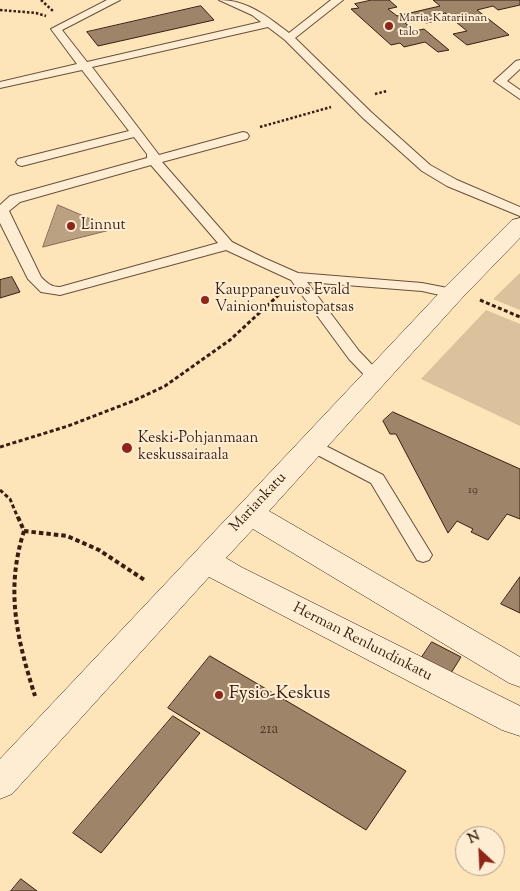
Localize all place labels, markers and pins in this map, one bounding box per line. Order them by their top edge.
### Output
place label: Maria-Katariinan talo [399,12,487,40]
marker: Maria-Katariinan talo [383,20,395,32]
place label: Linnut [81,217,126,235]
marker: Linnut [65,220,77,232]
place label: Kauppaneuvos Evald Vainion muistopatsas [215,282,354,317]
marker: Kauppaneuvos Evald Vainion muistopatsas [199,294,211,306]
place label: Keski-Pohjanmaan keskussairaala [138,430,258,465]
marker: Keski-Pohjanmaan keskussairaala [120,441,134,455]
place label: Fysio-Keskus [229,684,330,706]
marker: Fysio-Keskus [213,689,225,701]

